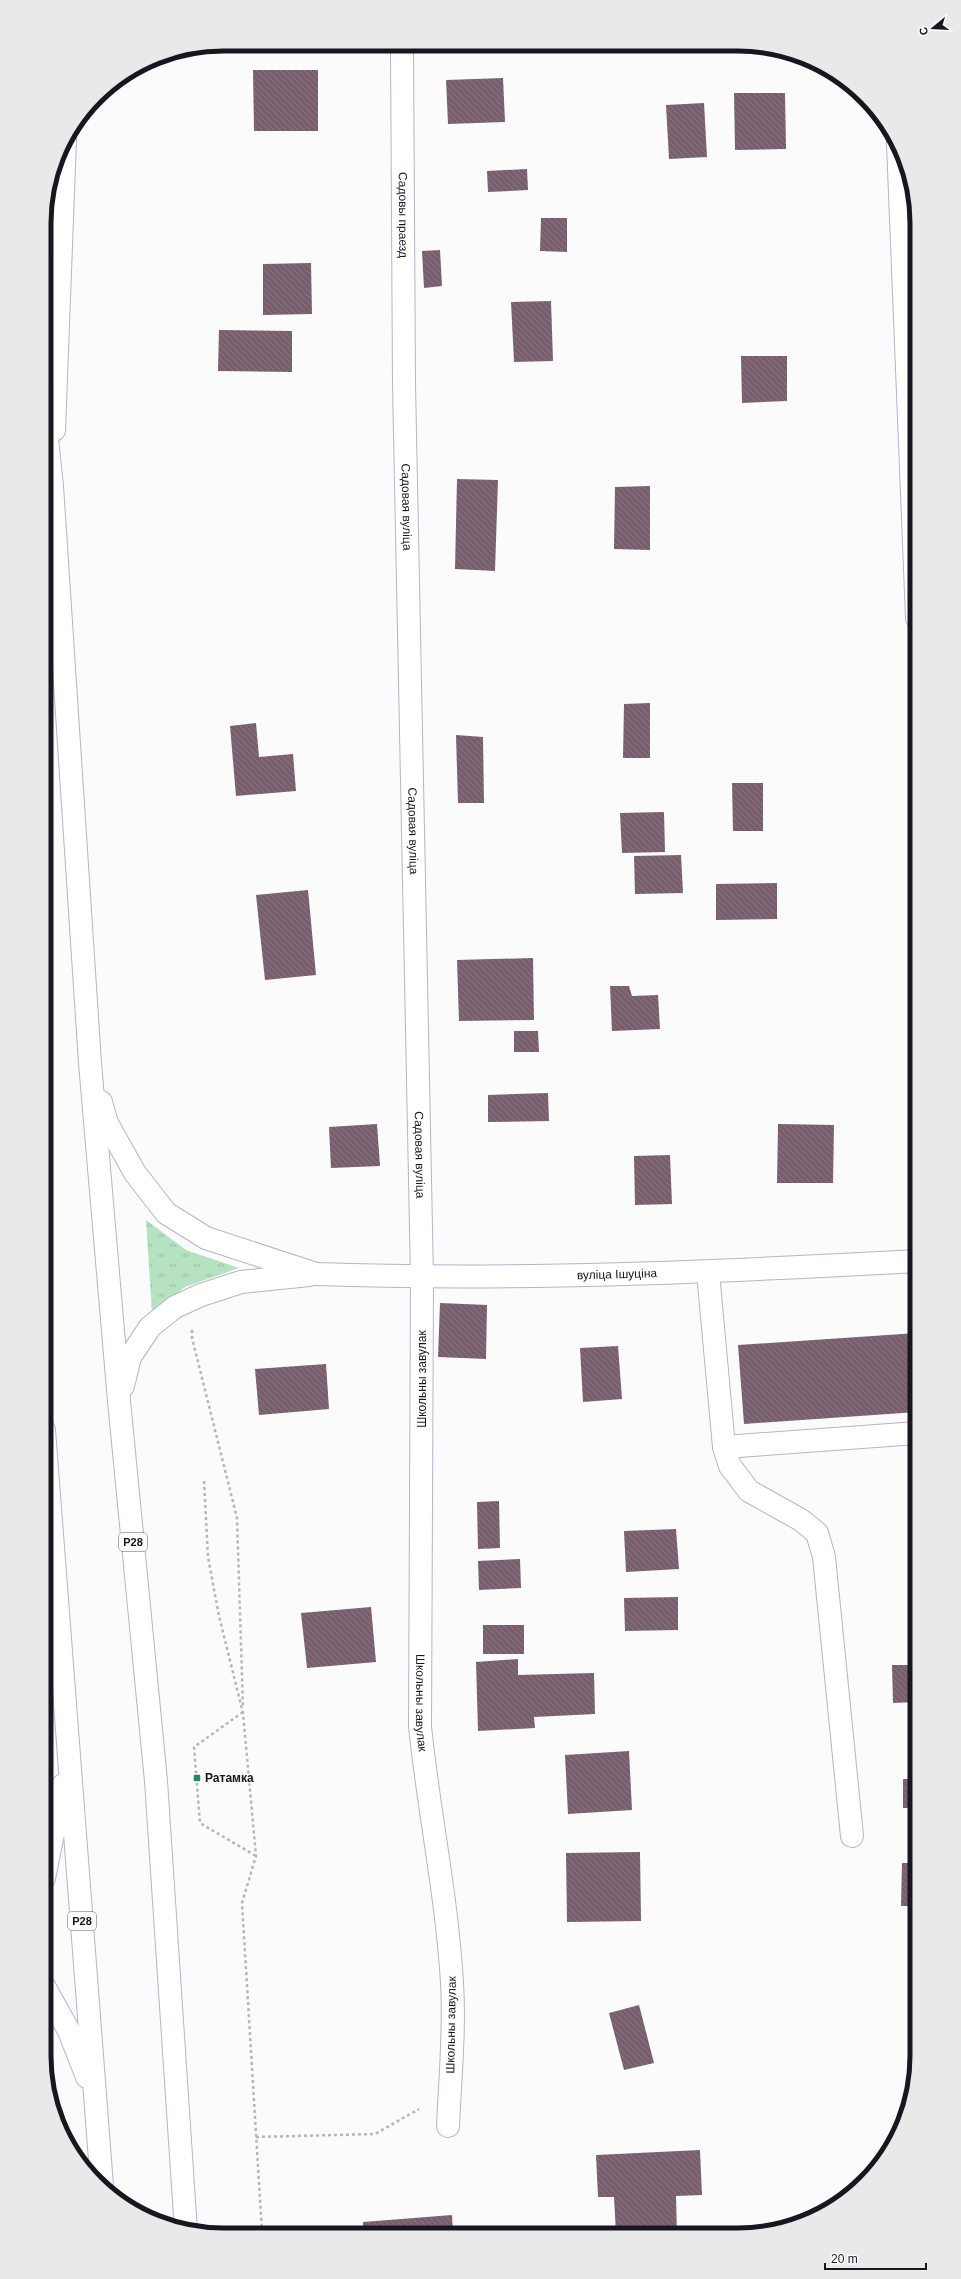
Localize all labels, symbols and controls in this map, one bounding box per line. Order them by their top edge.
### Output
north arrow [913,8,953,48]
text: С [917,25,930,37]
street label: Садовы праезд [396,172,410,258]
street label: Садовая вуліца [399,463,414,551]
street label: Садовая вуліца [405,787,421,875]
street label: Садовая вуліца [412,1111,427,1199]
street label: вуліца Ішуціна [577,1266,658,1282]
street label: Школьны завулак [415,1329,429,1428]
road number: Р28 [119,1533,147,1551]
street label: Школьны завулак [413,1654,430,1753]
place label: Ратамка [205,1771,254,1785]
marker: Ратамка [192,1773,202,1783]
road number: Р28 [68,1912,96,1930]
street label: Школьны завулак [443,1975,459,2074]
scale bar [825,2245,926,2271]
text: 20 m [831,2252,858,2266]

